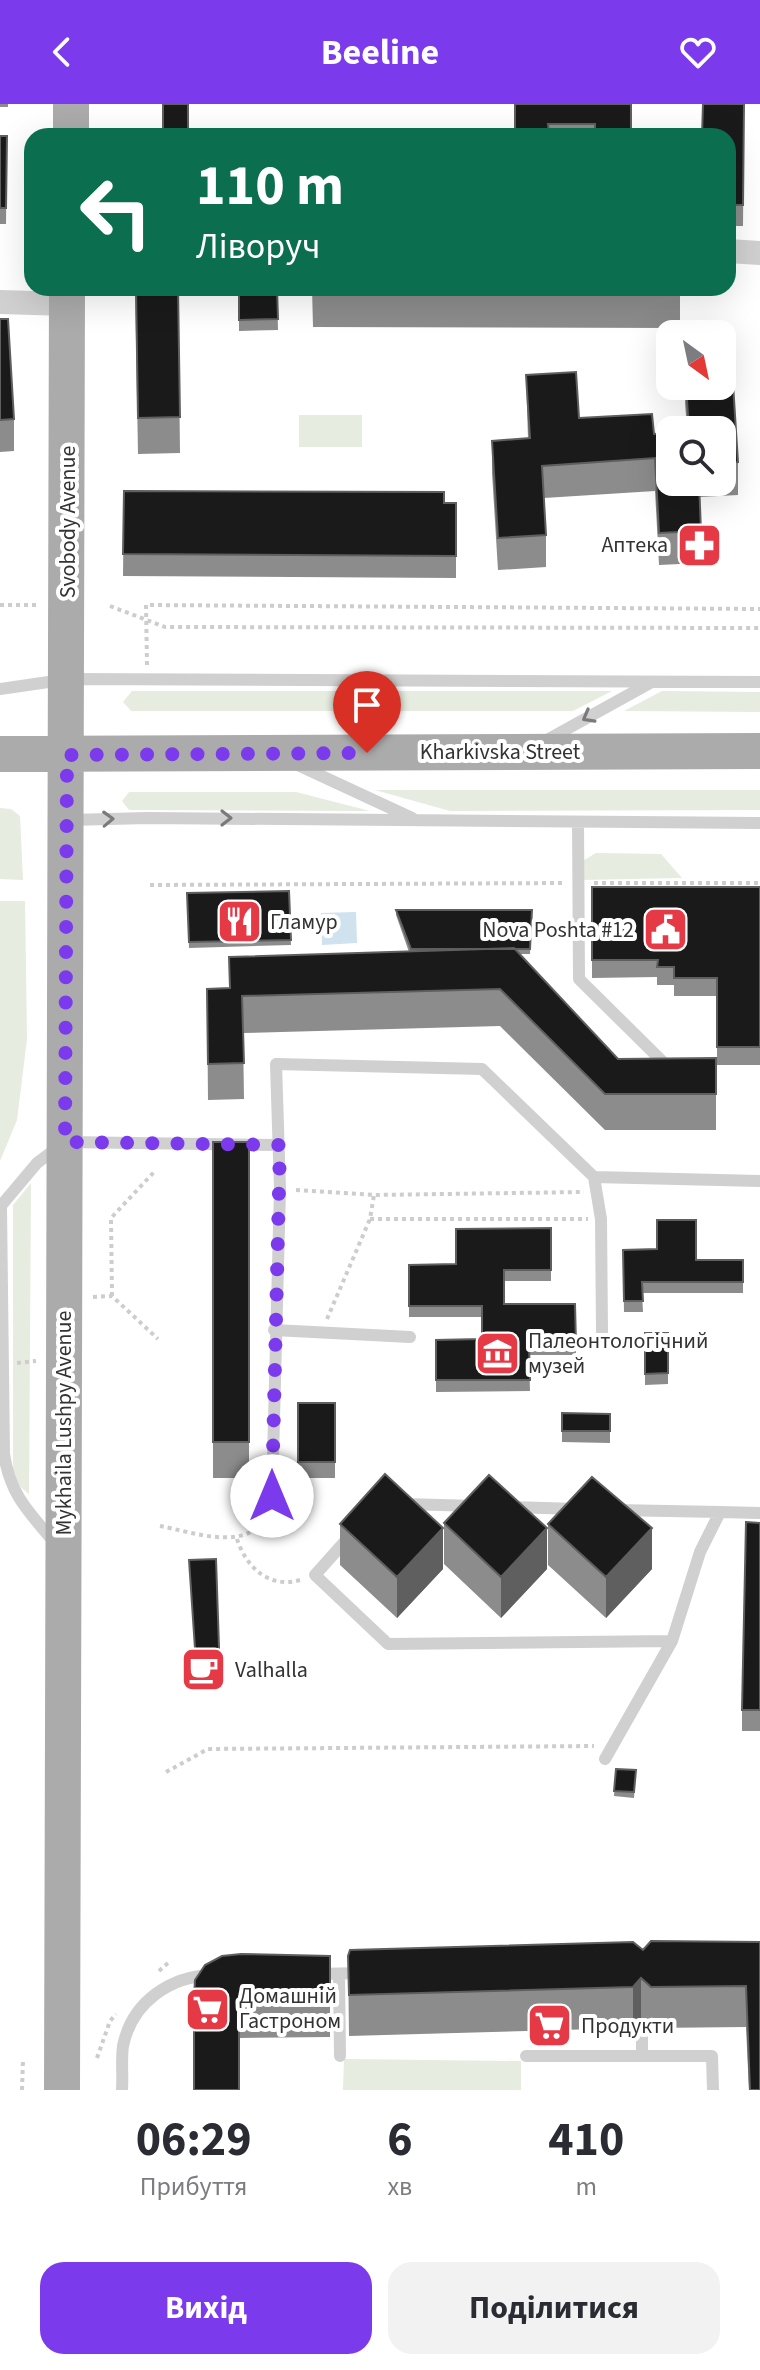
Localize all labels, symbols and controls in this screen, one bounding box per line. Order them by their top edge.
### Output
text: Beeline [321,27,439,78]
icon: back [40,30,84,74]
icon: heart [676,30,720,74]
text: 110 m [196,147,344,226]
icon: left [64,160,168,264]
text: Ліворуч [196,221,320,272]
north arrow [656,320,736,400]
map controls [656,320,736,496]
button: search [656,416,736,496]
street label: Svobody Avenue [52,446,84,598]
pharmacy icon: Аптека [675,521,723,569]
place label: Аптека [601,529,668,561]
pin [333,671,401,753]
icon: arrive [345,683,389,727]
one-way arrow [582,707,597,723]
street label: Kharkivska Street [420,736,581,768]
one-way arrow [220,810,233,827]
one-way arrow [102,811,115,828]
restaurant icon: Гламур [215,898,263,946]
place label: Гламур [270,906,338,938]
public building icon: Nova Poshta #12 [641,906,689,954]
place label: Nova Poshta #12 [482,914,634,946]
street label: Mykhaila Lushpy Avenue [48,1310,80,1535]
place label: Палеонтологічний музей [528,1325,708,1382]
museum icon: Палеонтологічний музей [473,1330,521,1378]
position arrow [230,1454,314,1538]
cafe icon: Valhalla [180,1646,228,1694]
place label: Valhalla [235,1654,308,1686]
place label: Домашній Гастроном [239,1980,341,2037]
supermarket icon: Домашній Гастроном [184,1985,232,2033]
supermarket icon: Продукти [526,2002,574,2050]
place label: Продукти [581,2010,674,2042]
text: 06:29 [136,2106,251,2174]
text: 6 [387,2106,413,2174]
text: 410 [548,2106,624,2174]
text: Прибуття [140,2168,248,2205]
text: хв [387,2168,412,2205]
text: m [575,2168,597,2205]
button: Вихід [40,2262,372,2354]
button: Поділитися [388,2262,720,2354]

